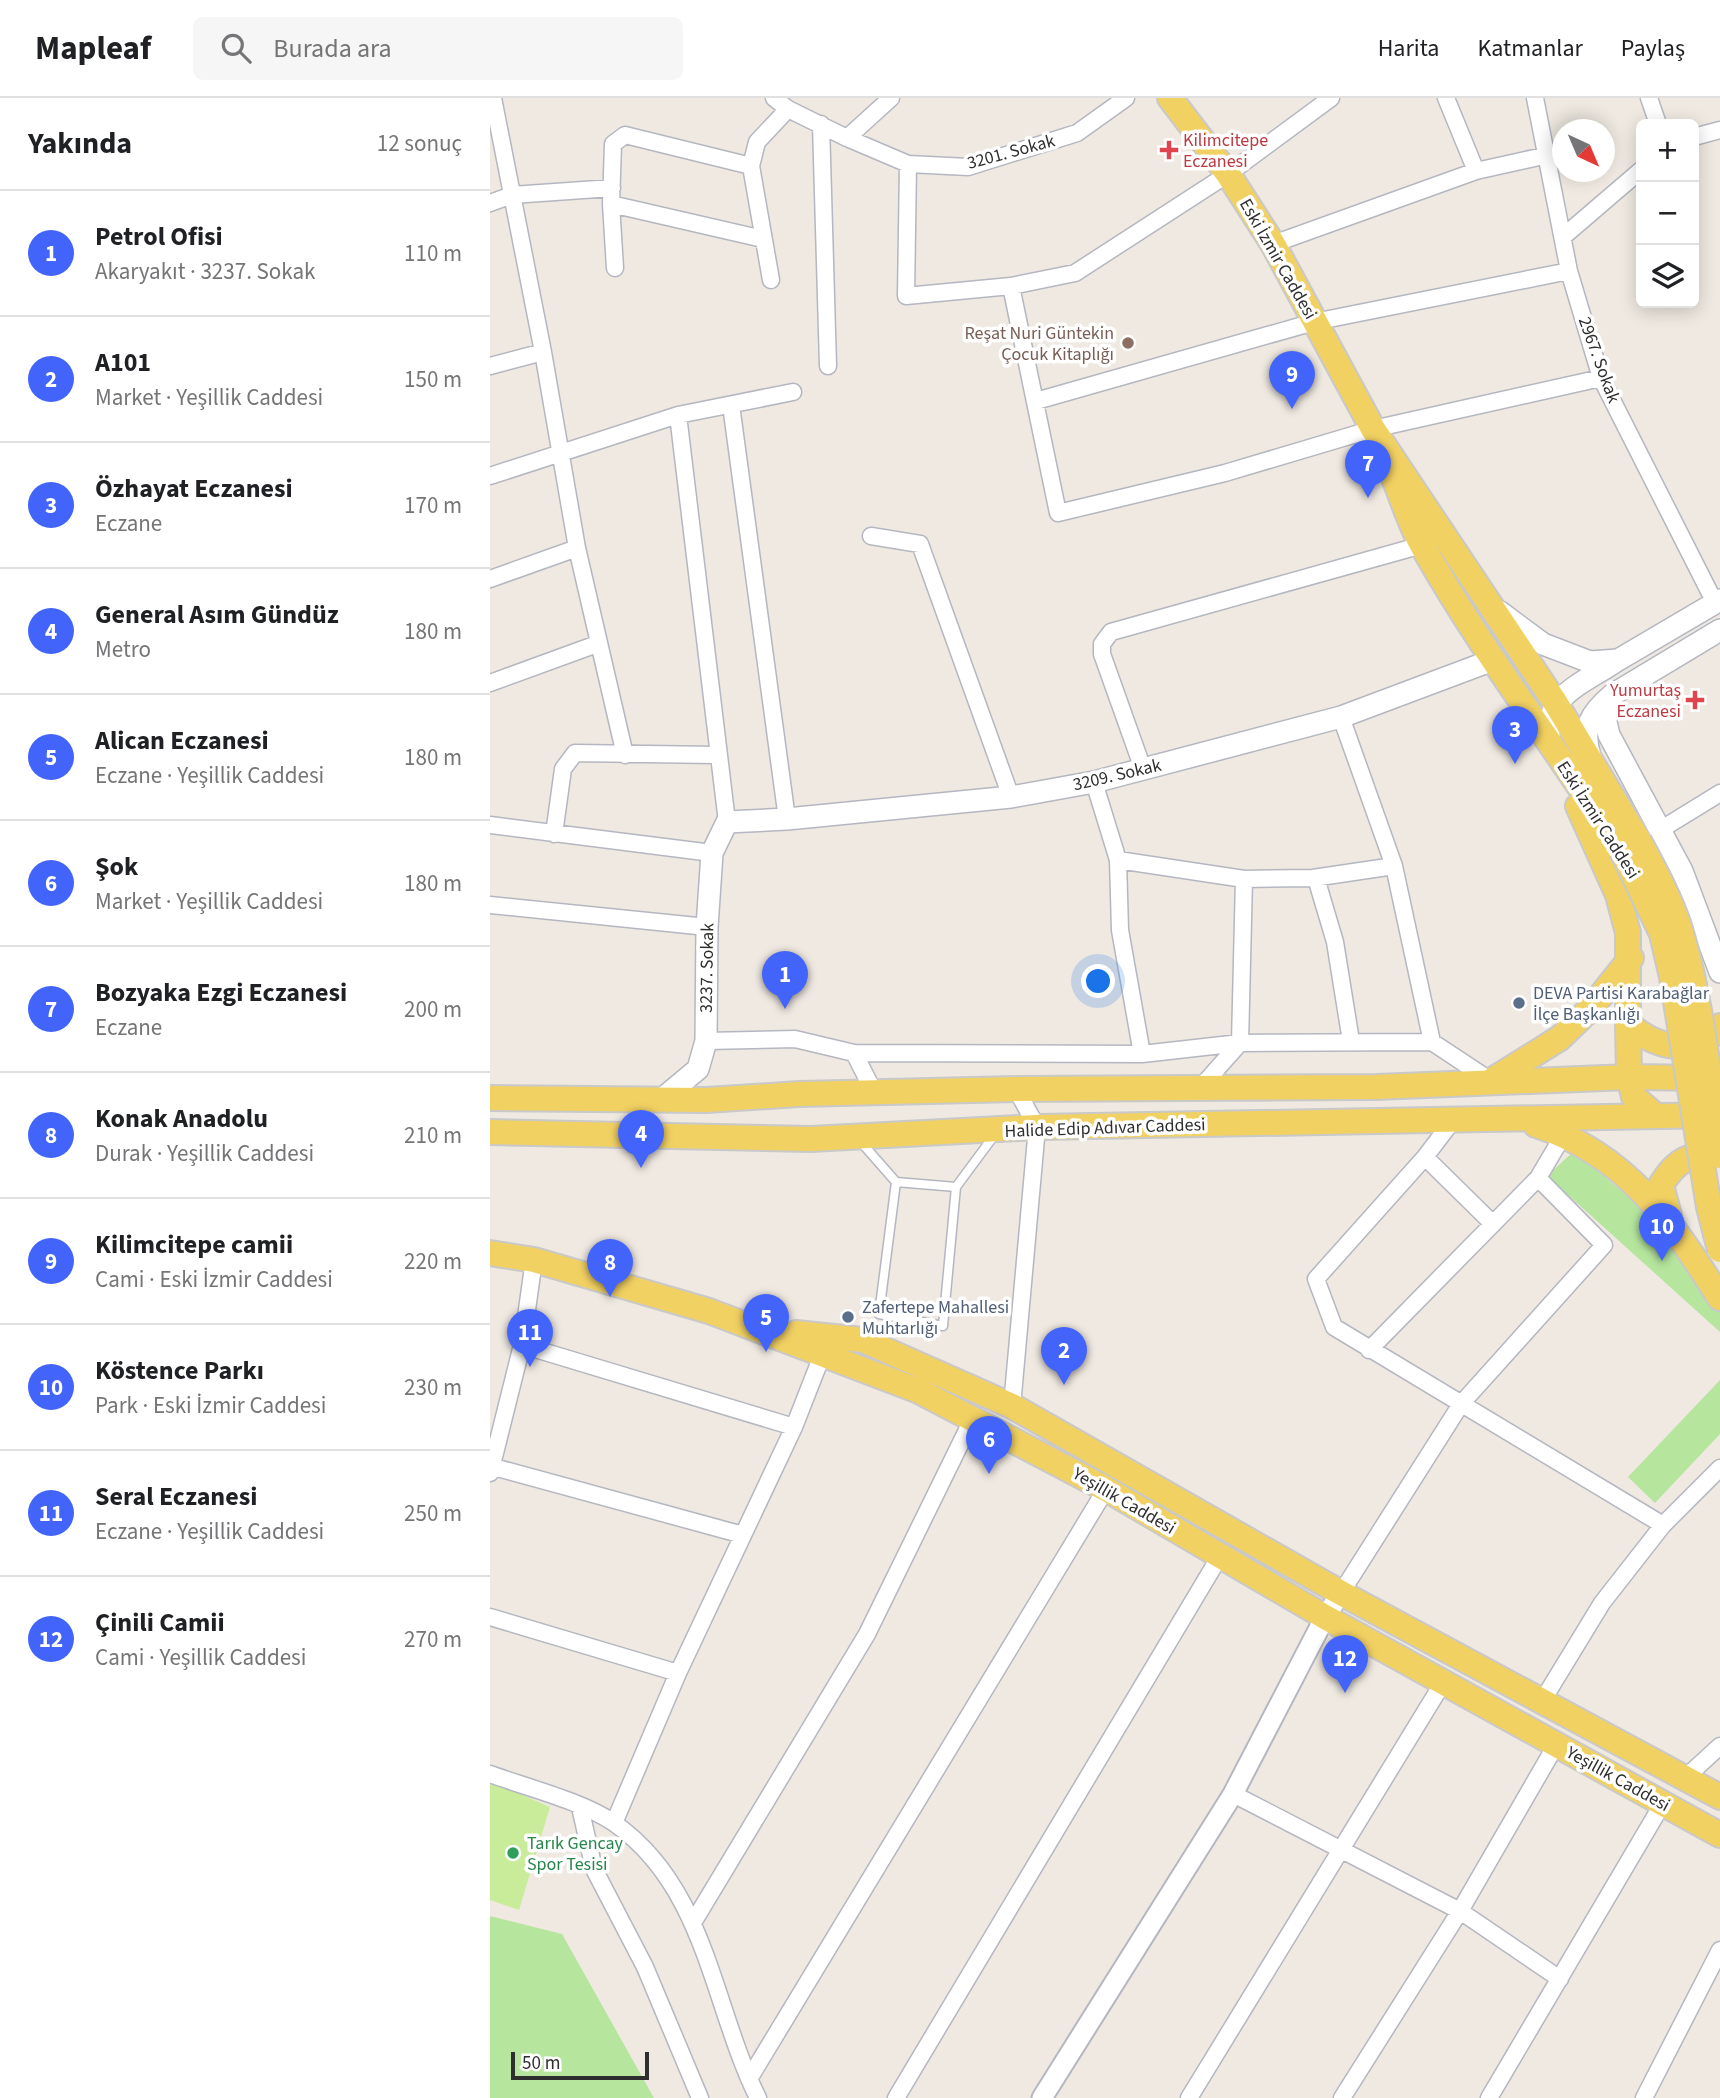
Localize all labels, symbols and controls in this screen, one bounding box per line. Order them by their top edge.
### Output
search box [193,17,683,80]
text: Mapleaf [35,25,151,72]
icon: search [217,29,255,67]
text: Burada ara [273,30,392,67]
text: Harita [1378,31,1439,66]
text: Katmanlar [1477,31,1583,66]
text: Paylaş [1621,31,1685,66]
north arrow [1552,119,1615,182]
map controls [1636,119,1699,308]
button: + [1636,119,1699,182]
text: Yakında [28,122,132,165]
text: 12 sonuç [377,127,462,160]
street label: 3201. Sokak [964,128,1058,176]
place label: Kilimcitepe Eczanesi [1183,128,1268,174]
marker: Kilimcitepe Eczanesi [1161,142,1177,158]
button: − [1636,182,1699,245]
street label: Eski İzmir Caddesi [1233,194,1323,324]
text: Petrol Ofisi [95,218,223,255]
text: 1 [45,237,57,270]
text: 110 m [404,237,462,270]
button: layers [1636,245,1699,308]
text: Akaryakıt · 3237. Sokak [95,255,315,288]
street label: 2967. Sokak [1572,313,1626,407]
place label: Reşat Nuri Güntekin Çocuk Kitaplığı [965,321,1114,367]
marker: Reşat Nuri Güntekin Çocuk Kitaplığı [1120,335,1136,351]
text: A101 [95,344,151,381]
pin: 9 [1269,351,1315,409]
text: 2 [45,363,57,396]
text: 150 m [404,363,462,396]
text: Market · Yeşillik Caddesi [95,381,323,414]
pin: 7 [1345,440,1391,498]
text: Özhayat Eczanesi [95,470,293,507]
text: 3 [45,489,57,522]
text: 170 m [404,489,462,522]
text: Eczane [95,507,162,540]
text: General Asım Gündüz [95,596,339,633]
text: 4 [45,615,57,648]
text: 180 m [404,615,462,648]
text: Metro [95,633,151,666]
place label: Yumurtaş Eczanesi [1609,678,1681,724]
marker: Yumurtaş Eczanesi [1687,692,1703,708]
pin: 3 [1492,706,1538,764]
text: Alican Eczanesi [95,722,269,759]
text: 5 [45,741,57,774]
text: 180 m [404,741,462,774]
street label: 3209. Sokak [1070,753,1164,797]
street label: Eski İzmir Caddesi [1551,756,1645,884]
text: Eczane · Yeşillik Caddesi [95,759,324,792]
text: Şok [95,848,138,885]
text: 6 [45,867,57,900]
text: 180 m [404,867,462,900]
text: Market · Yeşillik Caddesi [95,885,323,918]
street label: 3237. Sokak [694,923,720,1013]
pin: 1 [762,951,808,1009]
your location [1081,964,1115,998]
text: Bozyaka Ezgi Eczanesi [95,974,347,1011]
place label: DEVA Partisi Karabağlar İlçe Başkanlığı [1533,981,1710,1027]
text: 7 [45,993,57,1026]
text: 200 m [404,993,462,1026]
marker: DEVA Partisi Karabağlar İlçe Başkanlığı [1511,995,1527,1011]
text: Eczane [95,1011,162,1044]
text: Konak Anadolu [95,1100,268,1137]
pin: 4 [618,1110,664,1168]
street label: Halide Edip Adıvar Caddesi [1004,1112,1206,1144]
text: 8 [45,1119,57,1152]
text: 210 m [404,1119,462,1152]
text: Durak · Yeşillik Caddesi [95,1137,314,1170]
pin: 10 [1639,1203,1685,1261]
text: Kilimcitepe camii [95,1226,293,1263]
pin: 8 [587,1239,633,1297]
text: 9 [45,1245,57,1278]
text: 220 m [404,1245,462,1278]
text: Cami · Eski İzmir Caddesi [95,1263,333,1296]
pin: 5 [743,1294,789,1352]
place label: Zafertepe Mahallesi Muhtarlığı [862,1295,1009,1341]
pin: 11 [507,1309,553,1367]
marker: Zafertepe Mahallesi Muhtarlığı [840,1309,856,1325]
pin: 2 [1041,1327,1087,1385]
text: Köstence Parkı [95,1352,264,1389]
text: 10 [39,1371,63,1404]
text: 230 m [404,1371,462,1404]
text: Park · Eski İzmir Caddesi [95,1389,326,1422]
pin: 6 [966,1416,1012,1474]
street label: Yeşillik Caddesi [1067,1461,1180,1541]
text: Seral Eczanesi [95,1478,257,1515]
text: 11 [39,1497,63,1530]
text: 250 m [404,1497,462,1530]
text: Eczane · Yeşillik Caddesi [95,1515,324,1548]
text: Çinili Camii [95,1604,225,1641]
text: 12 [39,1623,63,1656]
text: 270 m [404,1623,462,1656]
pin: 12 [1322,1635,1368,1693]
text: Cami · Yeşillik Caddesi [95,1641,306,1674]
street label: Yeşillik Caddesi [1561,1740,1674,1818]
place label: Tarık Gencay Spor Tesisi [527,1831,624,1877]
marker: Tarık Gencay Spor Tesisi [505,1845,521,1861]
scale bar [511,2049,649,2081]
text: 50 m [522,2050,560,2077]

